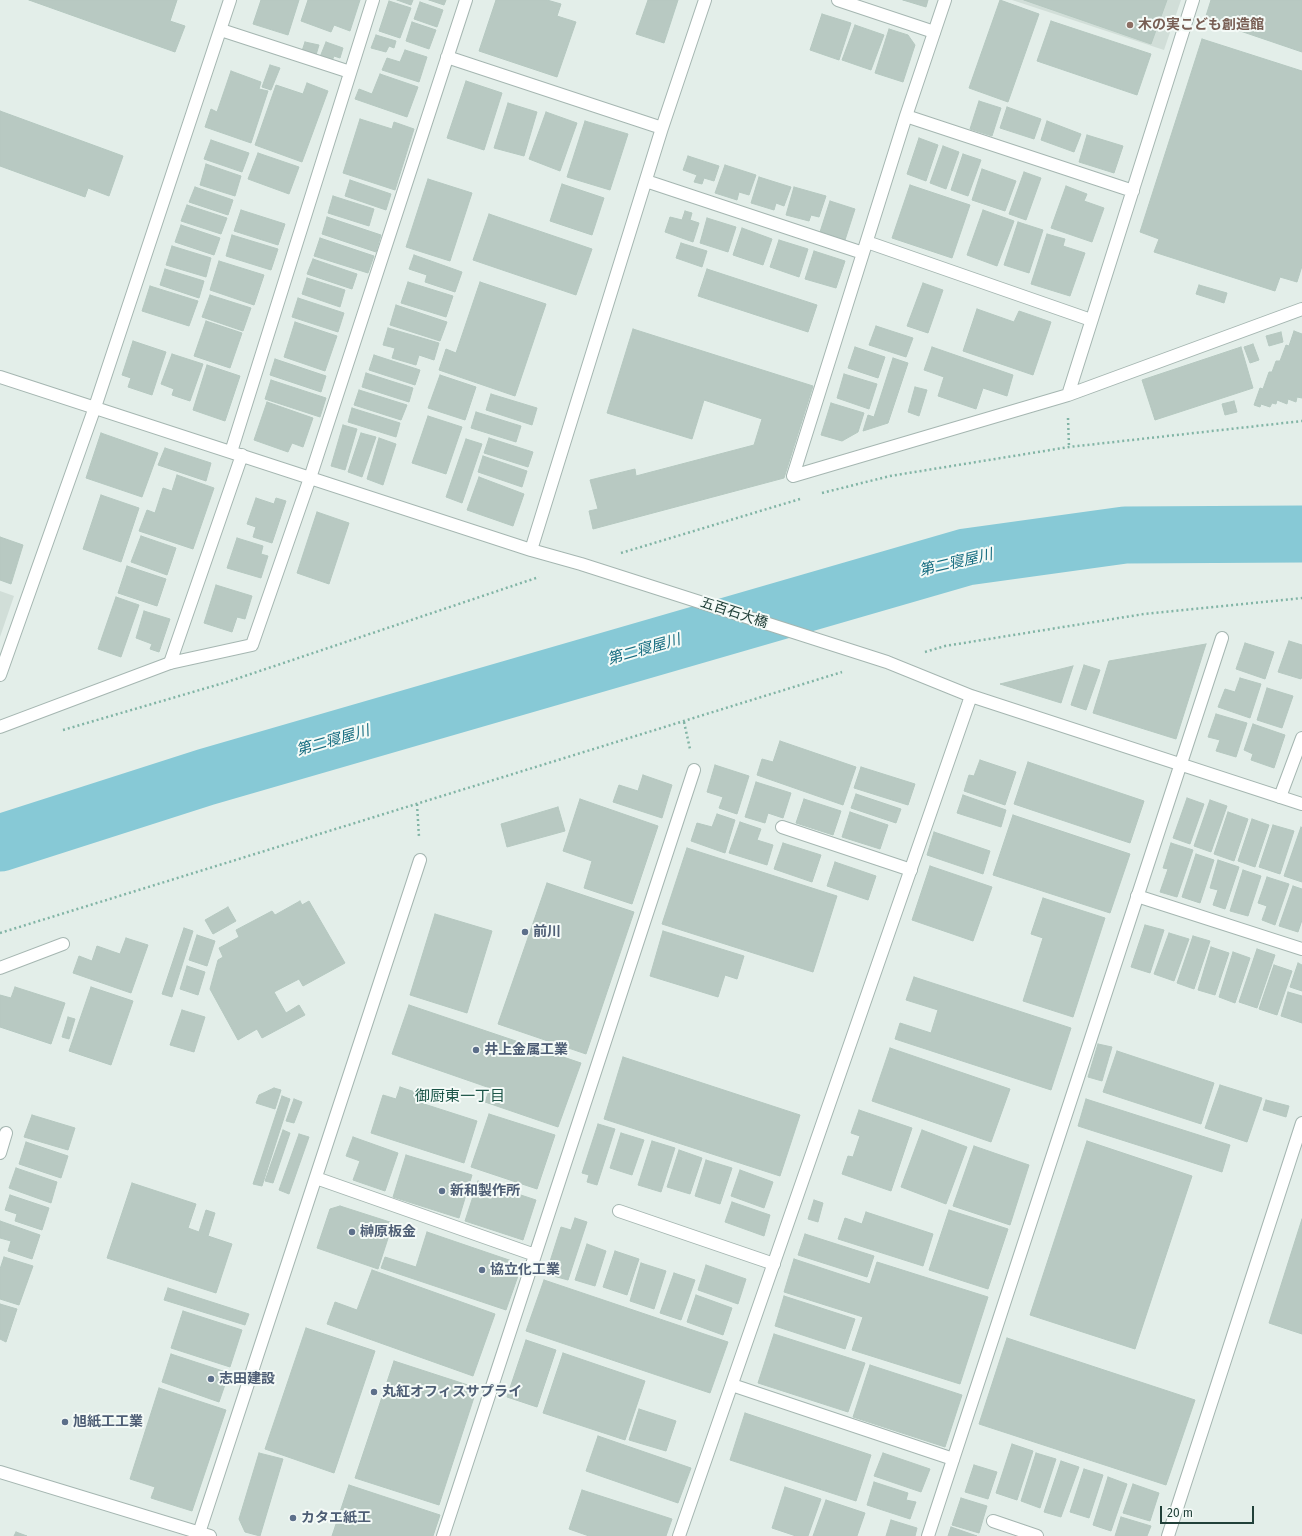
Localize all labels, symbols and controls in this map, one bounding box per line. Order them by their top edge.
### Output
place label: 木の実こども創造館 [1138,17,1264,33]
marker: 木の実こども創造館 [1125,20,1135,30]
water label: 第二寝屋川 [917,546,995,580]
street label: 五百石大橋 [698,594,770,632]
water label: 第二寝屋川 [605,631,683,669]
water label: 第二寝屋川 [294,722,372,760]
place label: 前川 [533,924,561,940]
marker: 前川 [520,927,530,937]
place label: 井上金属工業 [484,1042,568,1058]
marker: 井上金属工業 [471,1045,481,1055]
district label: 御厨東一丁目 [415,1088,505,1106]
place label: 新和製作所 [450,1183,520,1199]
marker: 新和製作所 [437,1186,447,1196]
place label: 榊原板金 [360,1224,416,1240]
marker: 榊原板金 [347,1227,357,1237]
place label: 協立化工業 [490,1262,560,1278]
marker: 協立化工業 [477,1265,487,1275]
place label: 志田建設 [219,1371,275,1387]
marker: 志田建設 [206,1374,216,1384]
place label: 丸紅オフィスサプライ [382,1384,522,1400]
marker: 丸紅オフィスサプライ [369,1387,379,1397]
place label: 旭紙工工業 [73,1414,143,1430]
marker: 旭紙工工業 [60,1417,70,1427]
scale bar [1162,1498,1256,1524]
text: 20 m [1167,1506,1193,1520]
place label: カタエ紙工 [301,1510,371,1526]
marker: カタエ紙工 [288,1513,298,1523]

